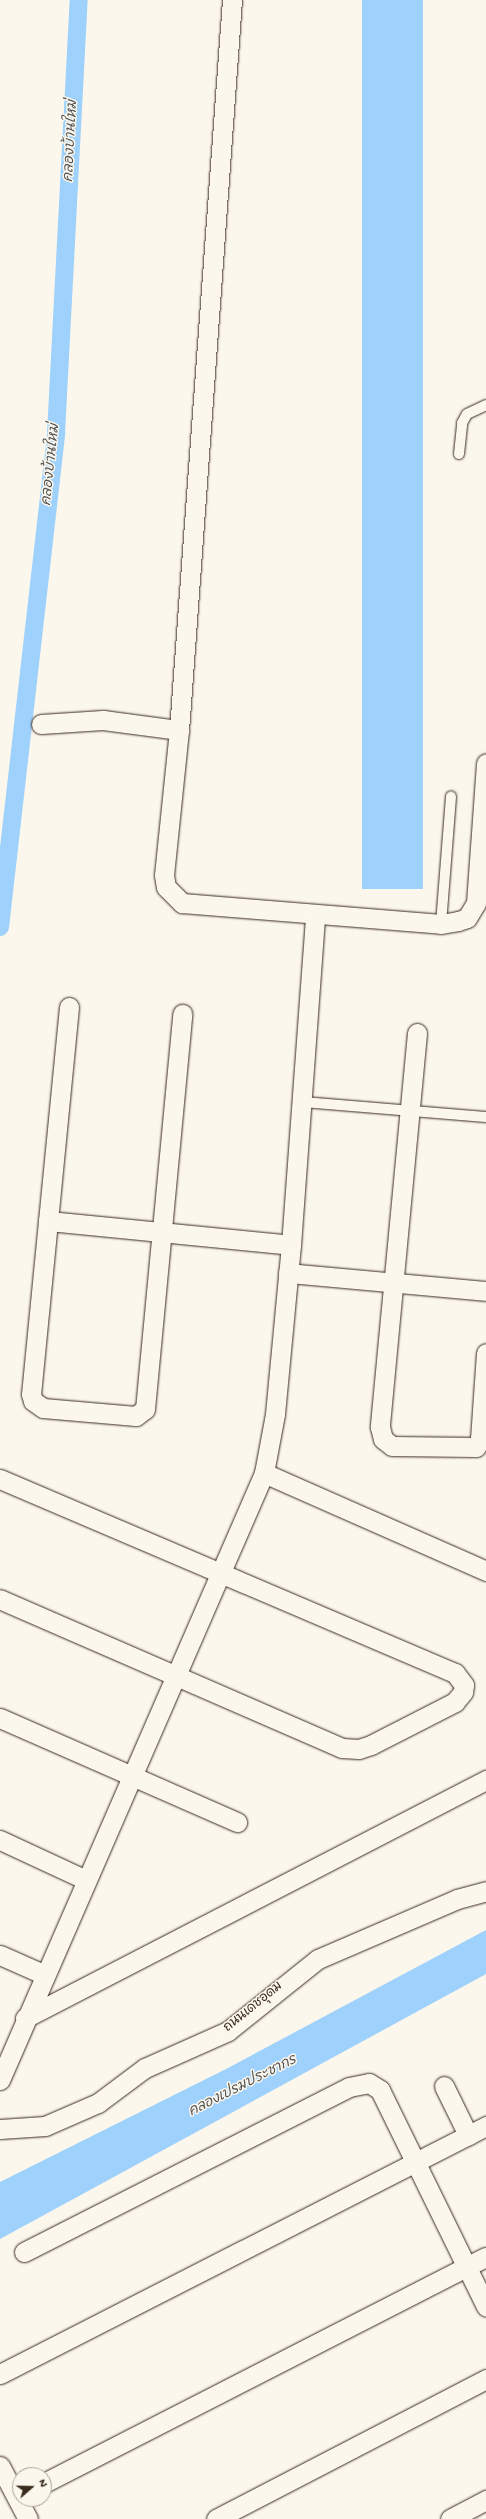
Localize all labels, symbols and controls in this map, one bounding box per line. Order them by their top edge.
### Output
water label: คลองบ้านใหม่ [61,100,83,182]
water label: คลองบ้านใหม่ [39,423,65,507]
street label: ถนนเดชอุดม [221,1979,287,2037]
water label: คลองเปรมประชากร [186,2053,300,2121]
north arrow [12,2467,52,2507]
text: N [35,2478,49,2489]

